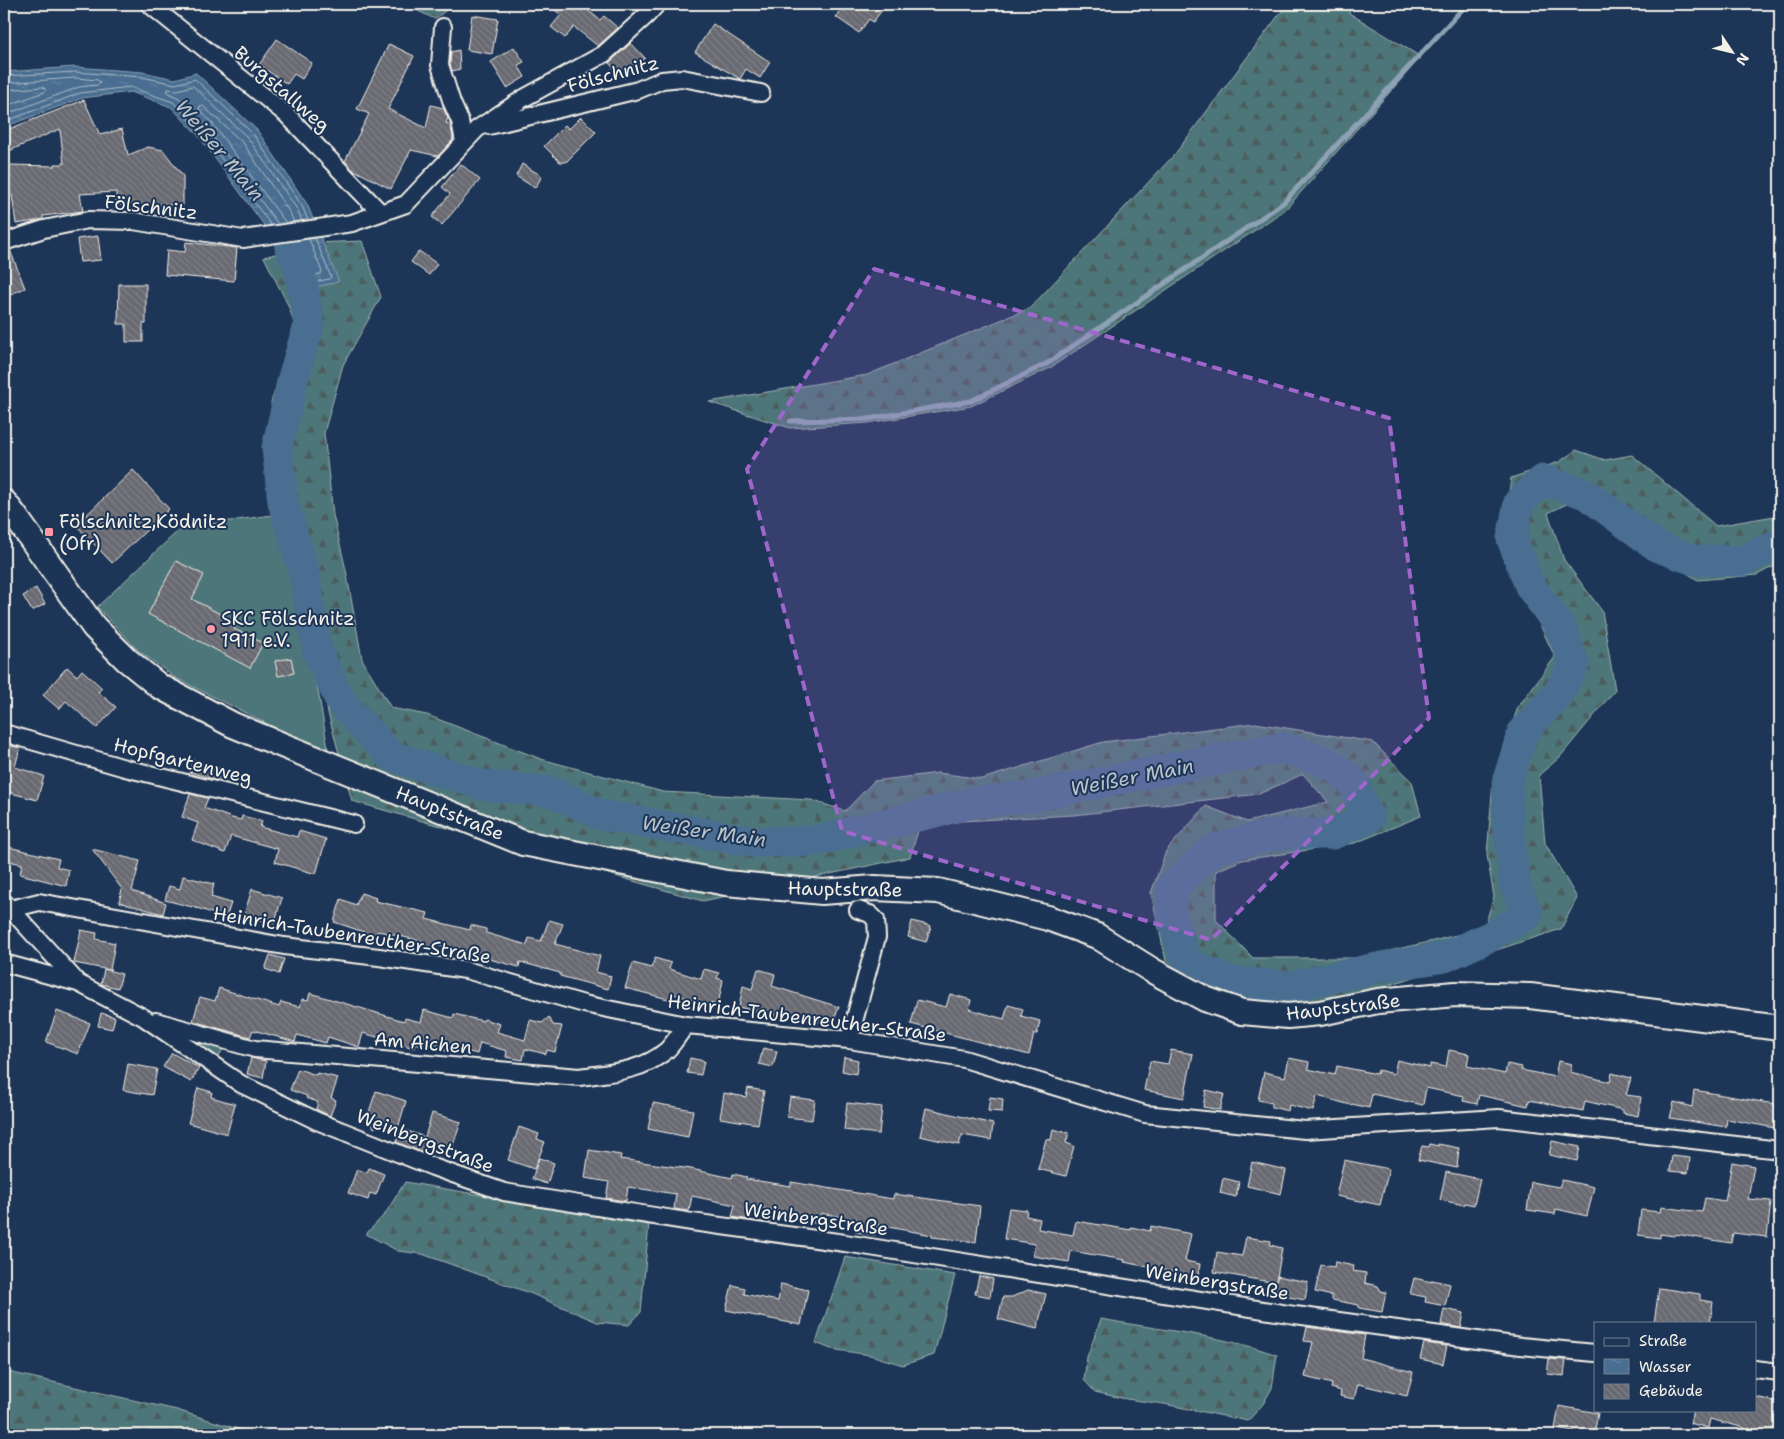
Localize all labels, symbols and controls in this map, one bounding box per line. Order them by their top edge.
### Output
north arrow [1706,28,1756,78]
street label: Burgstallweg [229,40,335,138]
street label: Fölschnitz [565,50,661,98]
text: N [1732,50,1753,69]
water label: Weißer Main [170,94,270,206]
street label: Fölschnitz [103,189,199,225]
place label: Fölschnitz,Ködnitz (Ofr) [59,509,227,556]
marker: Fölschnitz,Ködnitz (Ofr) [43,526,55,538]
place label: SKC Fölschnitz 1911 e.V. [221,606,355,653]
marker: SKC Fölschnitz 1911 e.V. [205,623,217,635]
street label: Hopfgartenweg [111,732,255,790]
water label: Weißer Main [1068,752,1196,802]
street label: Hauptstraße [392,780,508,846]
water label: Weißer Main [640,809,768,853]
street label: Hauptstraße [787,875,903,903]
street label: Heinrich-Taubenreuther-Straße [211,901,493,969]
street label: Heinrich-Taubenreuther-Straße [666,988,948,1048]
street label: Hauptstraße [1284,988,1402,1026]
street label: Am Aichen [373,1026,473,1060]
street label: Weinbergstraße [352,1103,498,1179]
street label: Weinbergstraße [742,1196,890,1242]
street label: Weinbergstraße [1143,1258,1291,1306]
legend [1594,1322,1756,1412]
text: Straße [1639,1331,1687,1351]
text: Wasser [1639,1357,1692,1377]
text: Gebäude [1639,1381,1703,1401]

